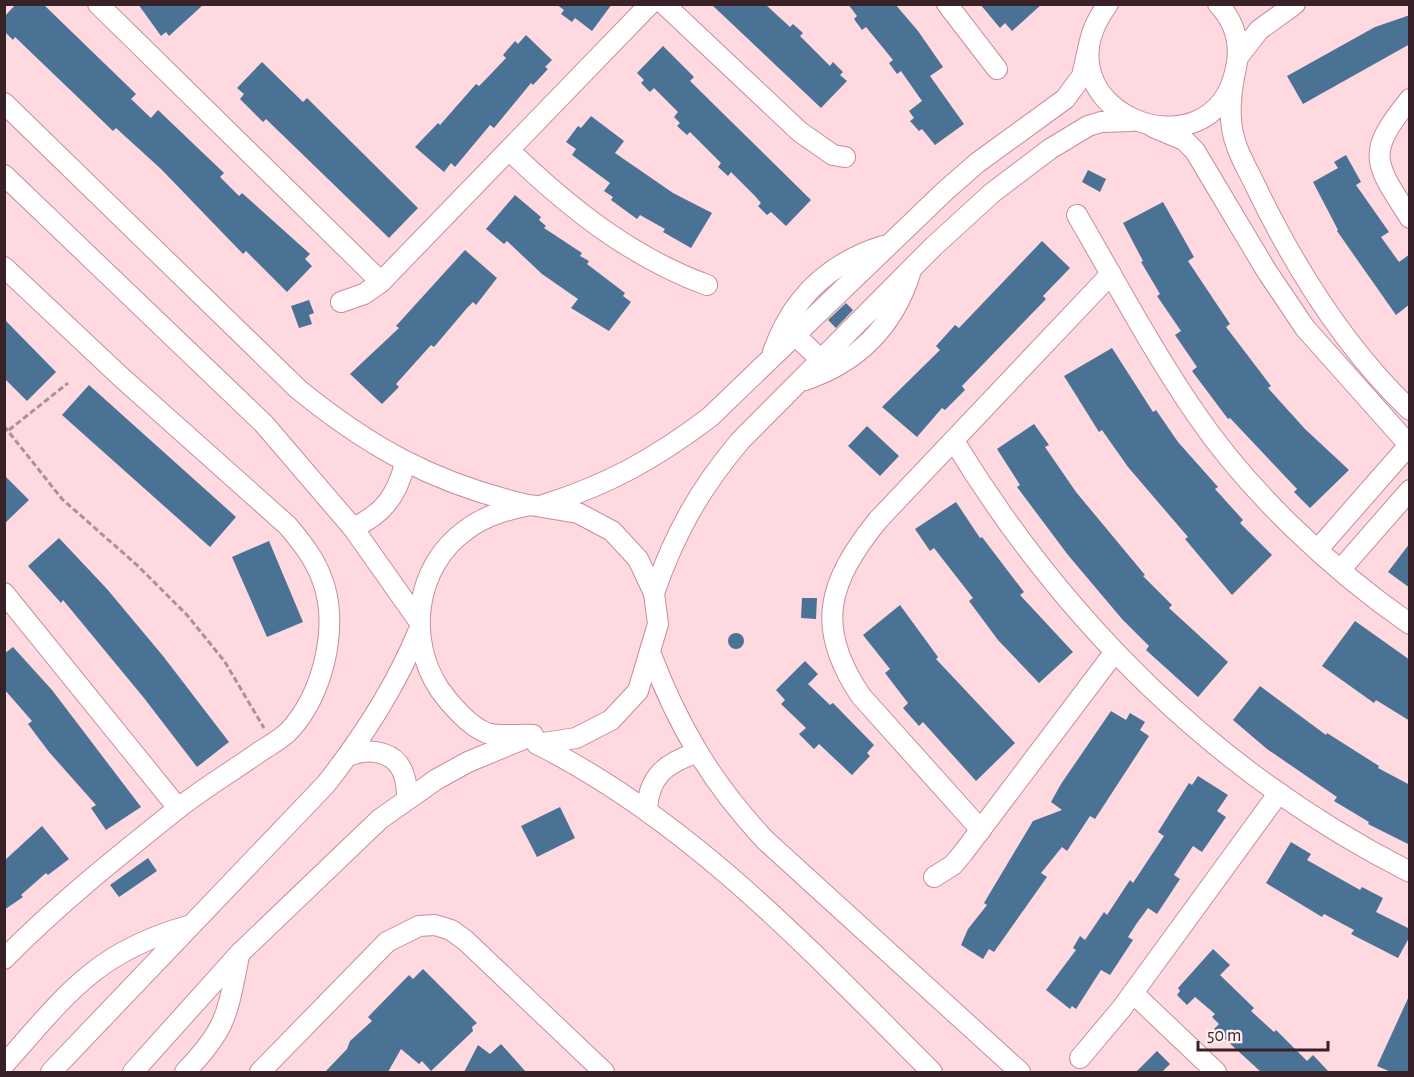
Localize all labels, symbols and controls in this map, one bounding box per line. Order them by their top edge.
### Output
scale bar [1198,1014,1328,1052]
text: 50 m [1207,1027,1241,1045]

